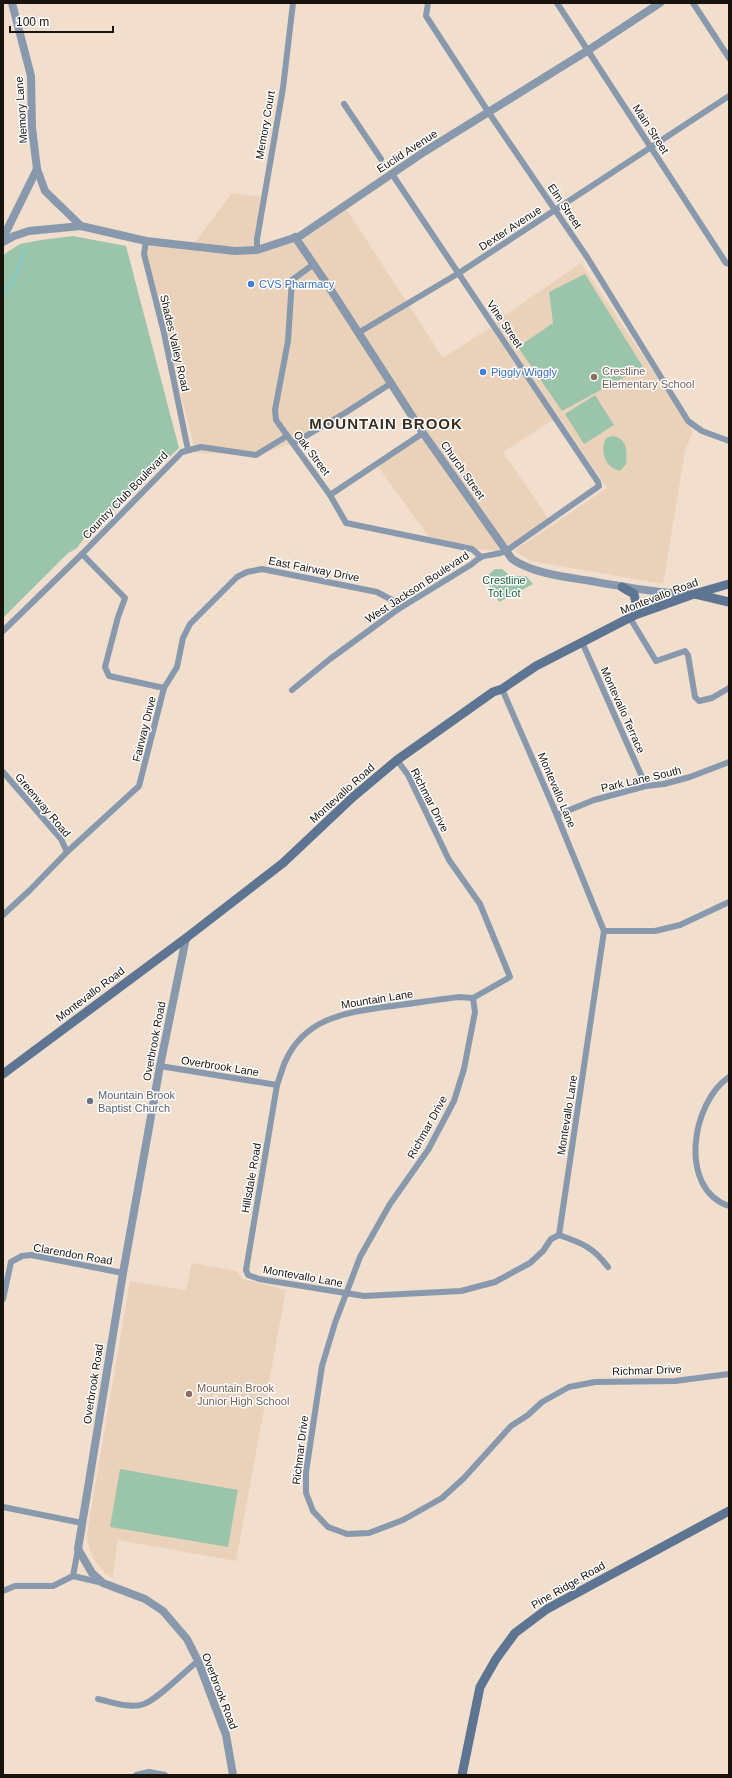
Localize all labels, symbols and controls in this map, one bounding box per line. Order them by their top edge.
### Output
scale bar [10,8,113,34]
text: 100 m [16,15,49,29]
street label: Memory Lane [13,76,29,144]
street label: Memory Court [253,90,277,160]
street label: Main Street [631,102,671,156]
street label: Euclid Avenue [375,127,439,175]
street label: Elm Street [546,181,584,231]
street label: Dexter Avenue [477,203,543,253]
place label: CVS Pharmacy [259,278,335,290]
marker: CVS Pharmacy [246,279,256,289]
street label: Shades Valley Road [158,293,192,393]
street label: Vine Street [485,298,525,350]
place label: Crestline Elementary School [602,365,694,390]
place label: Piggly Wiggly [491,366,558,378]
marker: Piggly Wiggly [478,367,488,377]
marker: Crestline Elementary School [589,372,599,382]
district label: MOUNTAIN BROOK [309,415,463,432]
street label: Oak Street [291,428,333,478]
street label: Church Street [439,439,487,501]
street label: Country Club Boulevard [80,449,170,541]
street label: West Jackson Boulevard [363,549,471,625]
street label: East Fairway Drive [268,554,360,584]
park label: Crestline Tot Lot [482,574,526,599]
street label: Montevallo Road [618,576,700,616]
street label: Montevallo Terrace [599,665,647,755]
street label: Fairway Drive [130,695,158,763]
street label: Montevallo Lane [536,750,578,830]
street label: Montevallo Road [307,761,377,825]
street label: Park Lane South [600,764,682,794]
street label: Richmar Drive [409,766,451,834]
street label: Greenway Road [13,771,73,839]
street label: Montevallo Road [53,964,127,1024]
street label: Mountain Lane [340,987,414,1011]
street label: Overbrook Road [140,1000,168,1082]
street label: Overbrook Lane [180,1054,260,1078]
street label: Montevallo Lane [555,1074,579,1156]
place label: Mountain Brook Baptist Church [98,1089,176,1114]
street label: Richmar Drive [405,1094,449,1160]
marker: Mountain Brook Baptist Church [85,1096,95,1106]
street label: Hillsdale Road [239,1142,263,1214]
street label: Clarendon Road [33,1241,113,1267]
street label: Montevallo Lane [262,1263,344,1289]
street label: Overbrook Road [81,1343,105,1425]
street label: Richmar Drive [612,1363,682,1377]
place label: Mountain Brook Junior High School [197,1382,289,1407]
marker: Mountain Brook Junior High School [184,1389,194,1399]
street label: Richmar Drive [290,1415,310,1485]
street label: Pine Ridge Road [529,1559,607,1611]
street label: Overbrook Road [200,1651,240,1731]

